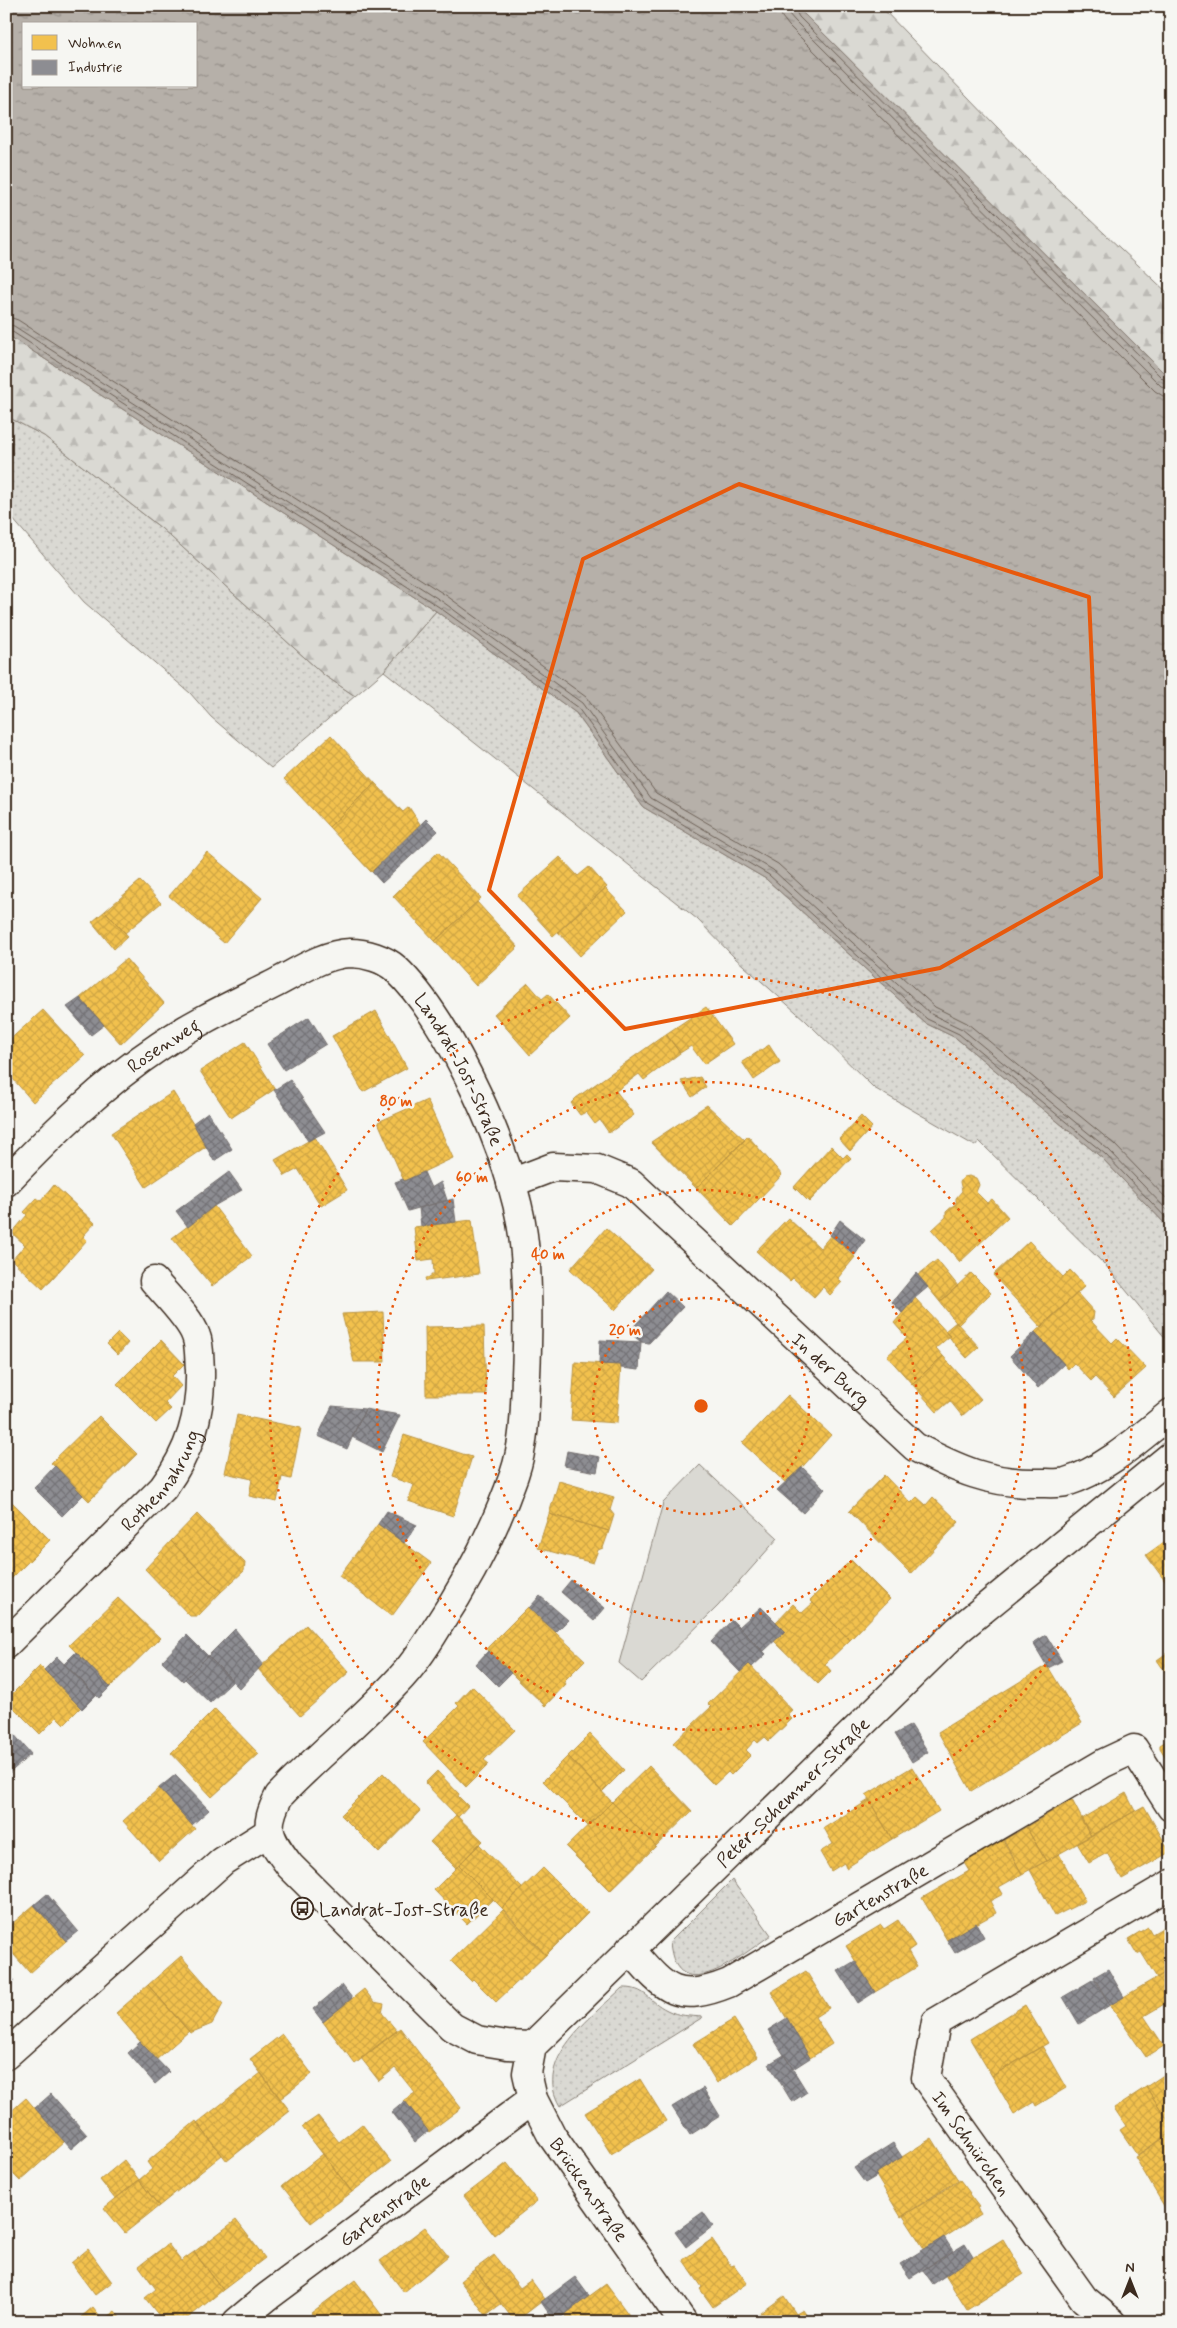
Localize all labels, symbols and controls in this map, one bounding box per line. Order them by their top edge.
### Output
legend [22,22,198,88]
text: Wohnen [68,34,122,54]
text: Industrie [68,58,123,78]
street label: Landrat-Jost-Straße [408,989,509,1150]
street label: Rosenweg [123,1013,206,1079]
text: 80 m [379,1092,413,1112]
text: 60 m [456,1168,488,1188]
text: 40 m [531,1245,565,1265]
text: 20 m [609,1321,641,1341]
street label: In der Burg [786,1328,874,1414]
centre of rings [692,1397,710,1415]
street label: Rothennahrung [116,1427,208,1537]
street label: Peter-Schemmer-Straße [711,1712,876,1873]
street label: Gartenstraße [828,1858,933,1934]
bus stop icon: Landrat-Jost-Straße [291,1897,315,1921]
place label: Landrat-Jost-Straße [319,1898,489,1923]
street label: Im Schnürchen [925,2086,1016,2201]
street label: Brückenstraße [543,2133,634,2247]
street label: Gartenstraße [334,2169,435,2253]
north arrow [1104,2256,1154,2306]
text: N [1125,2259,1135,2277]

